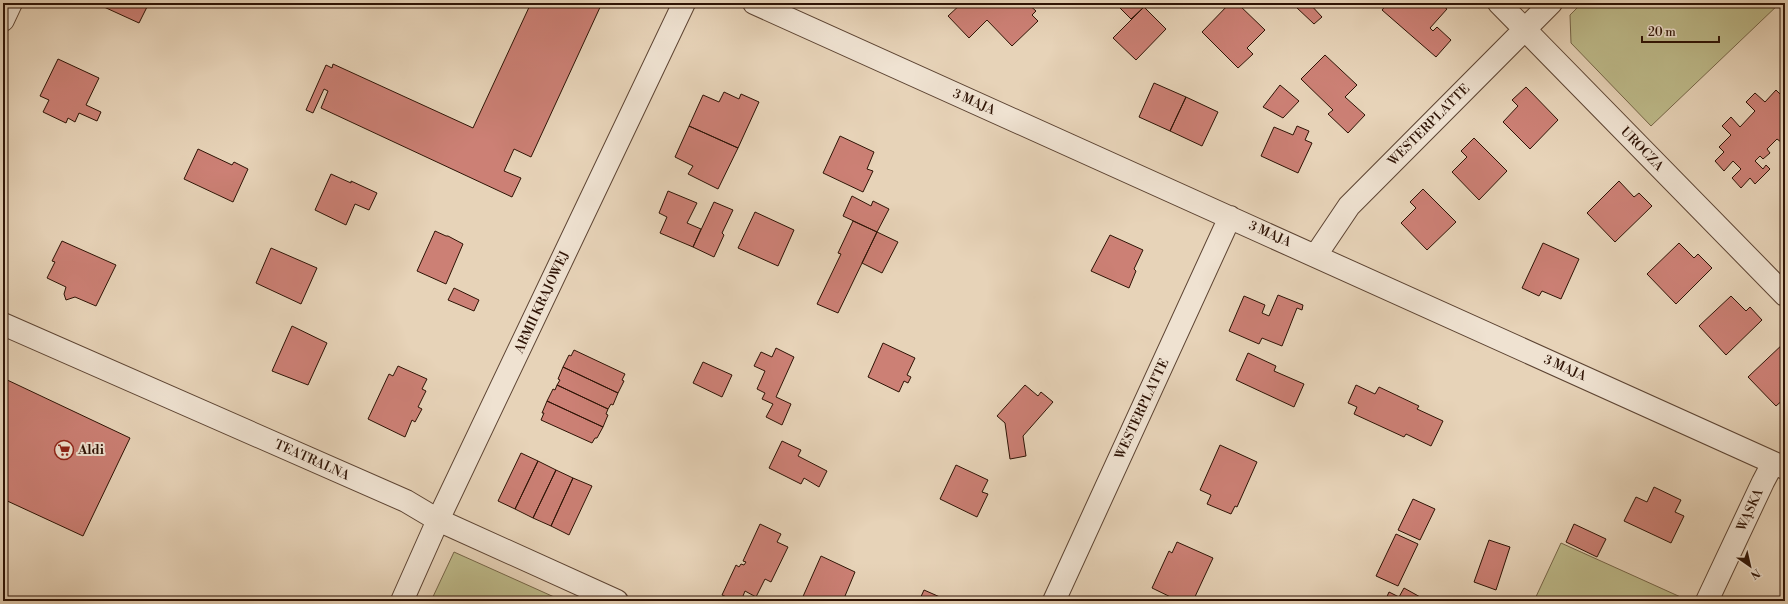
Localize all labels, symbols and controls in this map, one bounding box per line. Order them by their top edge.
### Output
scale bar [1642,18,1719,44]
text: 20 m [1648,25,1676,40]
street label: WESTERPLATTE [1384,81,1473,170]
street label: 3 MAJA [950,86,999,119]
street label: UROCZA [1617,124,1668,175]
street label: 3 MAJA [1246,218,1295,251]
street label: ARMII KRAJOWEJ [511,248,573,357]
street label: 3 MAJA [1541,352,1590,385]
street label: WESTERPLATTE [1111,356,1172,463]
street label: TEATRALNA [272,436,353,484]
supermarket icon: Aldi [53,439,75,461]
place label: Aldi [77,442,104,458]
street label: WĄSKA [1733,485,1767,535]
north arrow [1730,546,1770,586]
text: N [1747,565,1763,582]

